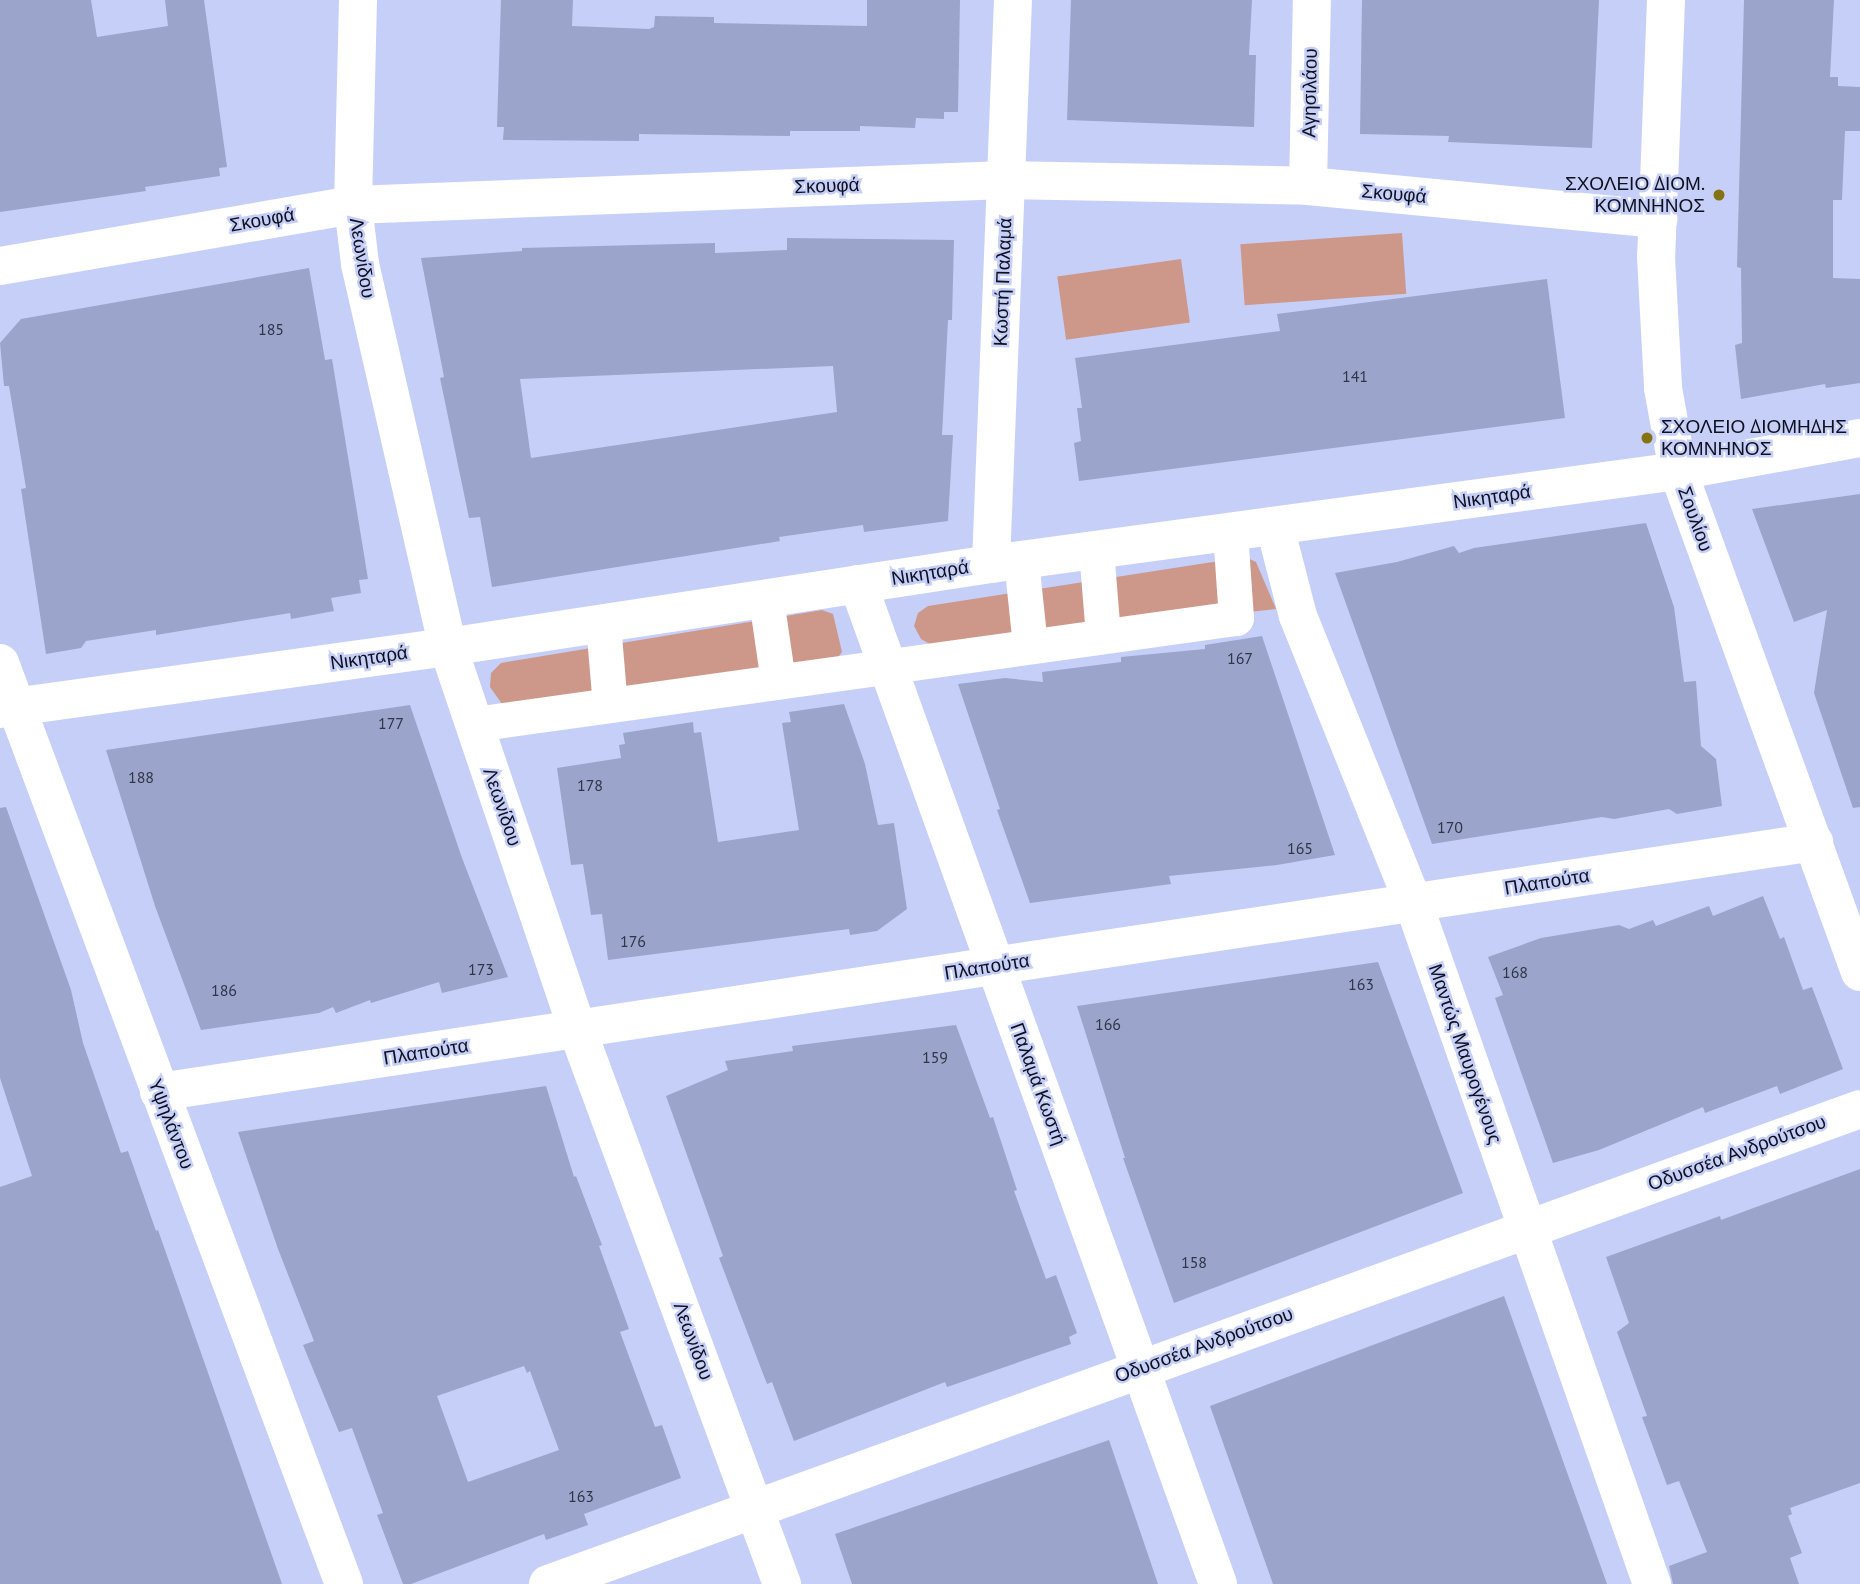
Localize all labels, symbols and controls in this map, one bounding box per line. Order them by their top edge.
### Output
street label: Αγησιλάου [1298,48,1322,138]
street label: Σκουφά [794,173,860,199]
place label: ΣΧΟΛΕΙΟ ΔΙΟΜ. ΚΟΜΝΗΝΟΣ [1565,173,1705,217]
street label: Σκουφά [1360,180,1428,208]
marker: ΣΧΟΛΕΙΟ ΔΙΟΜ. ΚΟΜΝΗΝΟΣ [1711,187,1727,203]
street label: Σκουφά [228,203,296,237]
street label: Λεωνίδου [344,216,380,300]
street label: Κωστή Παλαμά [989,217,1017,347]
house number: 185 [258,319,284,339]
house number: 141 [1342,366,1368,386]
place label: ΣΧΟΛΕΙΟ ΔΙΟΜΗΔΗΣ ΚΟΜΝΗΝΟΣ [1661,416,1847,460]
marker: ΣΧΟΛΕΙΟ ΔΙΟΜΗΔΗΣ ΚΟΜΝΗΝΟΣ [1639,430,1655,446]
street label: Νικηταρά [1452,480,1532,514]
street label: Σουλίου [1673,483,1717,555]
street label: Νικηταρά [890,556,970,590]
street label: Νικηταρά [329,641,409,675]
house number: 167 [1227,648,1253,668]
house number: 177 [378,713,404,733]
street label: Λεωνίδου [478,765,526,849]
house number: 188 [128,767,154,787]
house number: 178 [577,775,603,795]
house number: 170 [1437,817,1463,837]
house number: 165 [1287,838,1313,858]
street label: Πλαπούτα [1503,864,1591,900]
house number: 176 [620,931,646,951]
street label: Πλαπούτα [943,949,1031,985]
house number: 173 [468,959,494,979]
street label: Μαντώς Μαυρογένους [1423,961,1507,1147]
house number: 168 [1502,962,1528,982]
house number: 163 [1348,974,1374,994]
house number: 186 [211,980,237,1000]
house number: 166 [1095,1014,1121,1034]
street label: Παλαμά Κωστή [1005,1020,1071,1148]
street label: Πλαπούτα [382,1034,470,1070]
house number: 159 [922,1047,948,1067]
street label: Υψηλάντου [143,1076,199,1172]
street label: Οδυσσέα Ανδρούτσου [1645,1110,1829,1196]
house number: 158 [1181,1252,1207,1272]
street label: Λεωνίδου [668,1299,718,1383]
street label: Οδυσσέα Ανδρούτσου [1112,1302,1296,1388]
house number: 163 [568,1486,594,1506]

